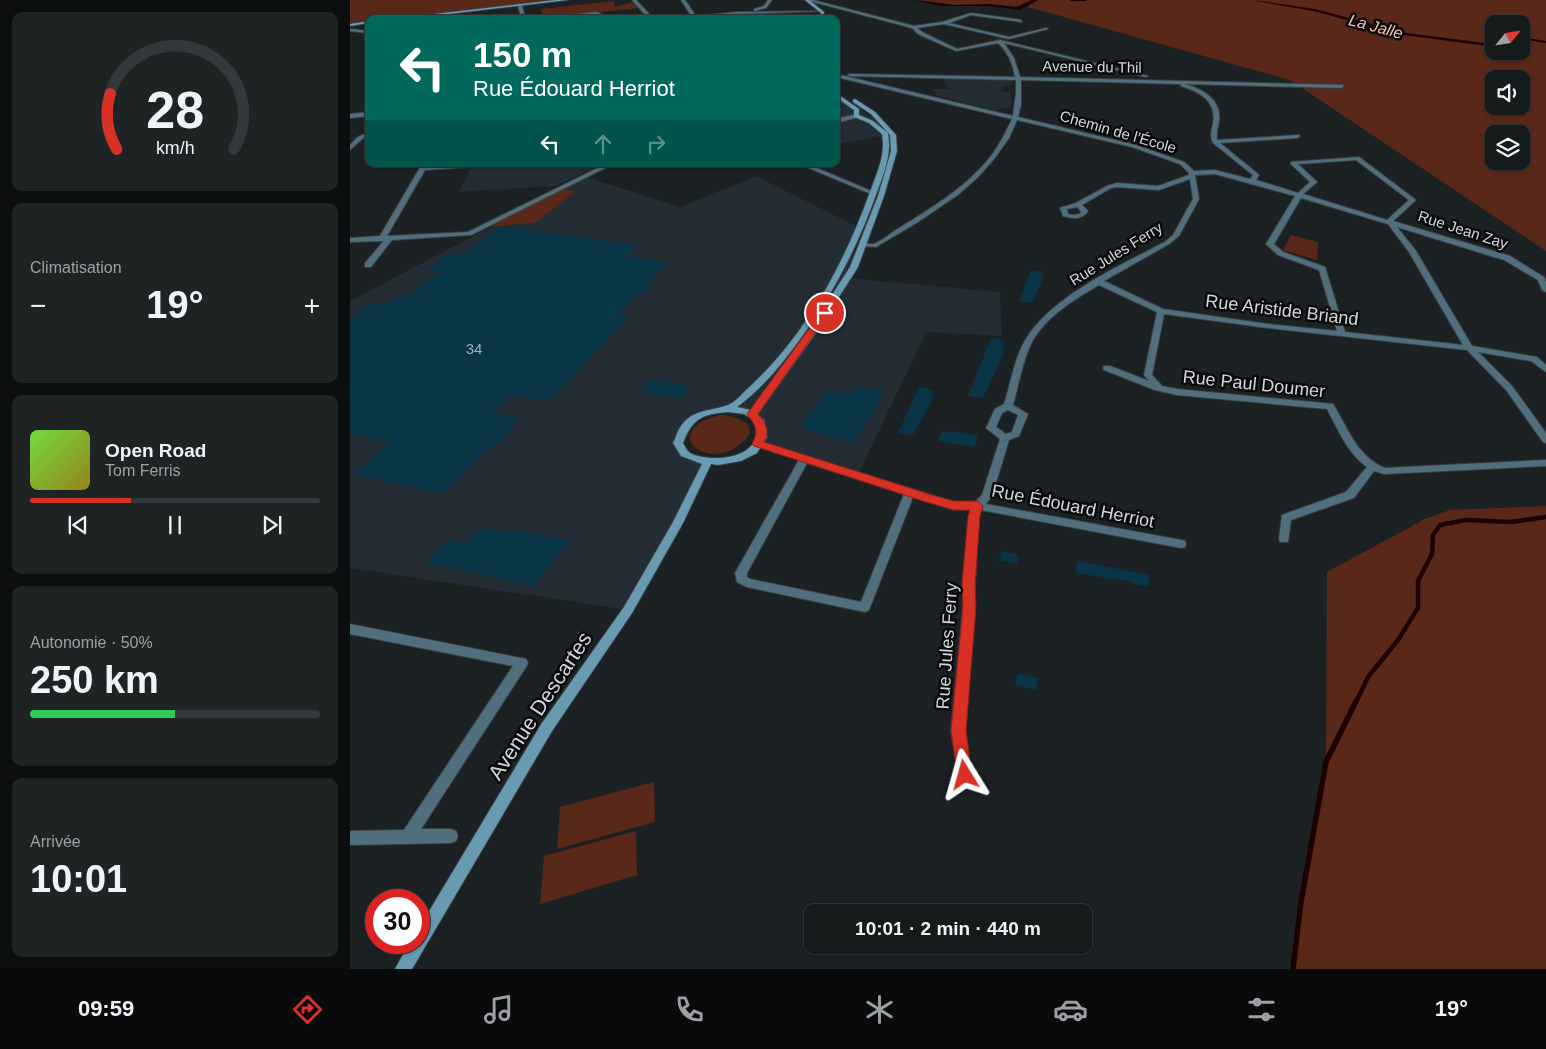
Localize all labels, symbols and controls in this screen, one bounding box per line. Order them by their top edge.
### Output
water label: La Jalle [1347,11,1405,42]
north arrow [1485,15,1530,60]
map controls [1485,15,1530,170]
icon: left [390,35,455,100]
text: 150 m [473,35,572,74]
street label: Avenue du Thil [1042,57,1142,76]
button: sound [1485,70,1530,115]
text: Rue Édouard Herriot [473,76,675,101]
text: 28 [146,81,204,139]
street label: Chemin de l'École [1058,107,1178,156]
button: layers [1485,125,1530,170]
icon: left [536,130,564,158]
icon: ahead [589,130,617,158]
icon: right [642,130,670,158]
text: km/h [156,138,194,158]
street label: Rue Jean Zay [1416,207,1511,252]
street label: Rue Jules Ferry [1066,218,1166,289]
text: Climatisation [30,259,122,276]
text: 19° [146,284,204,326]
text: − [30,290,46,321]
text: + [304,290,320,321]
street label: Rue Aristide Briand [1204,291,1360,329]
pin [804,292,846,334]
icon: arrive [811,299,839,327]
house number: 34 [466,340,482,357]
street label: Rue Paul Doumer [1182,367,1326,401]
text: Open Road [105,440,206,461]
text: Tom Ferris [105,462,181,479]
street label: Rue Édouard Herriot [990,480,1156,532]
icon: previous [64,511,92,539]
icon: pause [161,511,189,539]
icon: next [258,511,286,539]
street label: Rue Jules Ferry [933,582,961,710]
street label: Avenue Descartes [483,628,596,784]
text: Autonomie · 50% [30,634,153,651]
text: 250 km [30,659,159,701]
position arrow [938,748,990,800]
text: Arrivée [30,833,81,850]
text: 10:01 [30,858,127,900]
speed limit sign: 30 [365,889,430,954]
text: 10:01 · 2 min · 440 m [855,918,1041,939]
icon: directions [290,992,325,1027]
icon: music [481,992,516,1027]
icon: phone [672,992,707,1027]
icon: climate [862,992,897,1027]
icon: car [1053,992,1088,1027]
icon: filters [1244,992,1279,1027]
text: 09:59 [78,996,134,1021]
text: 19° [1435,996,1468,1021]

